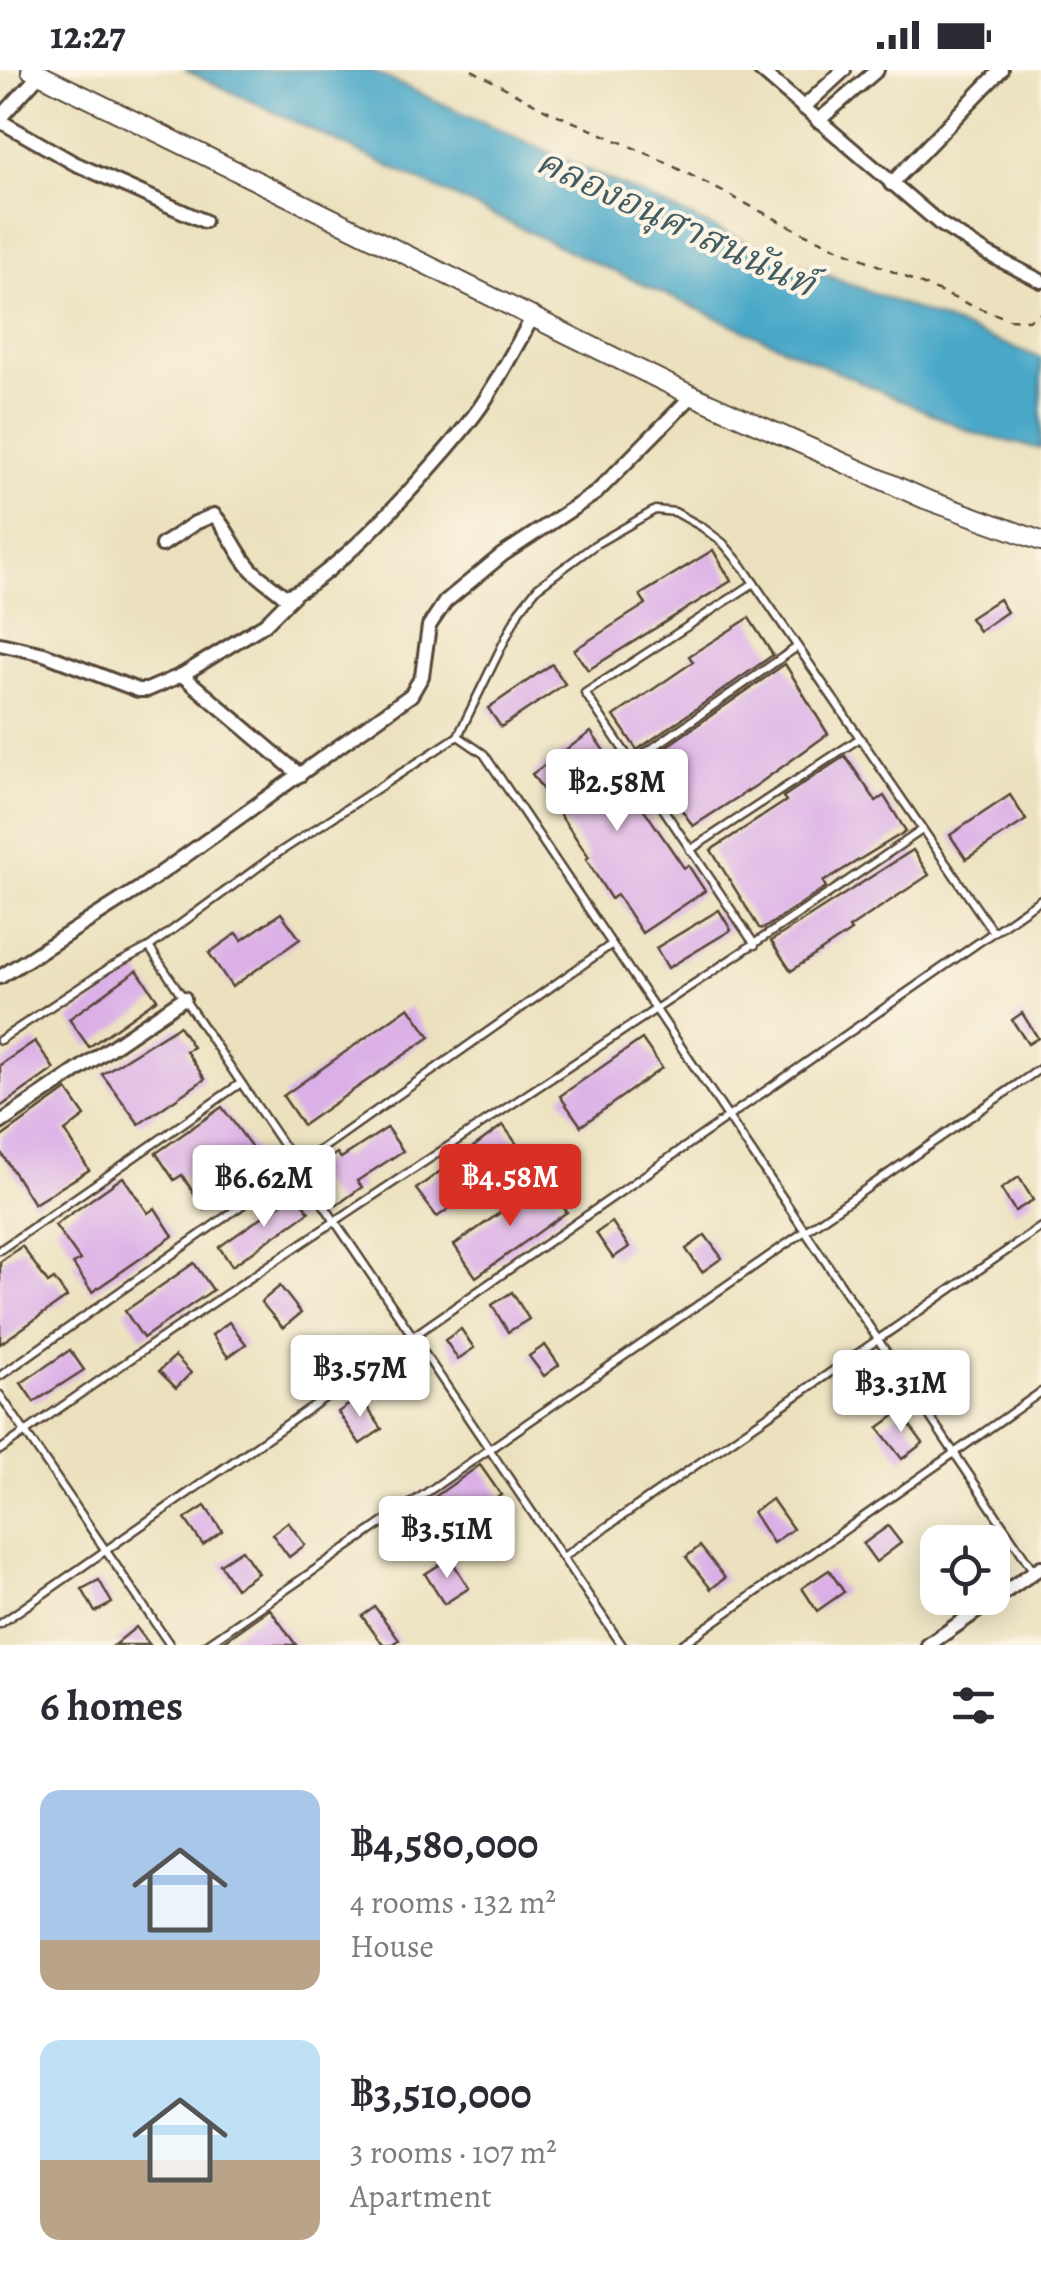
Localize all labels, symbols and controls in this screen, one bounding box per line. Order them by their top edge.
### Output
text: 12:27 [50,9,126,61]
water label: คลองอนุศาสนนันท์ [528,135,830,312]
pin: ฿2.58M [536,749,698,834]
text: ฿2.58M [568,759,666,803]
pin: ฿4.58M [429,1144,591,1229]
pin: ฿6.62M [183,1145,345,1230]
text: ฿4.58M [461,1154,559,1198]
text: ฿6.62M [215,1155,313,1199]
pin: ฿3.57M [279,1335,441,1420]
text: ฿3.57M [313,1345,407,1389]
pin: ฿3.31M [820,1350,982,1435]
text: ฿3.31M [855,1360,947,1404]
pin: ฿3.51M [366,1496,528,1581]
text: ฿3.51M [401,1506,493,1550]
map controls [920,1525,1010,1615]
button: locate [920,1525,1010,1615]
text: 6 homes [40,1677,183,1734]
icon: filters [946,1678,1001,1733]
text: ฿4,580,000 [350,1815,538,1872]
icon: home [120,1830,240,1950]
text: 4 rooms · 132 m² [350,1880,556,1924]
text: House [350,1924,434,1968]
text: ฿3,510,000 [350,2065,532,2122]
icon: home [120,2080,240,2200]
text: 3 rooms · 107 m² [350,2130,557,2174]
text: Apartment [350,2174,492,2218]

